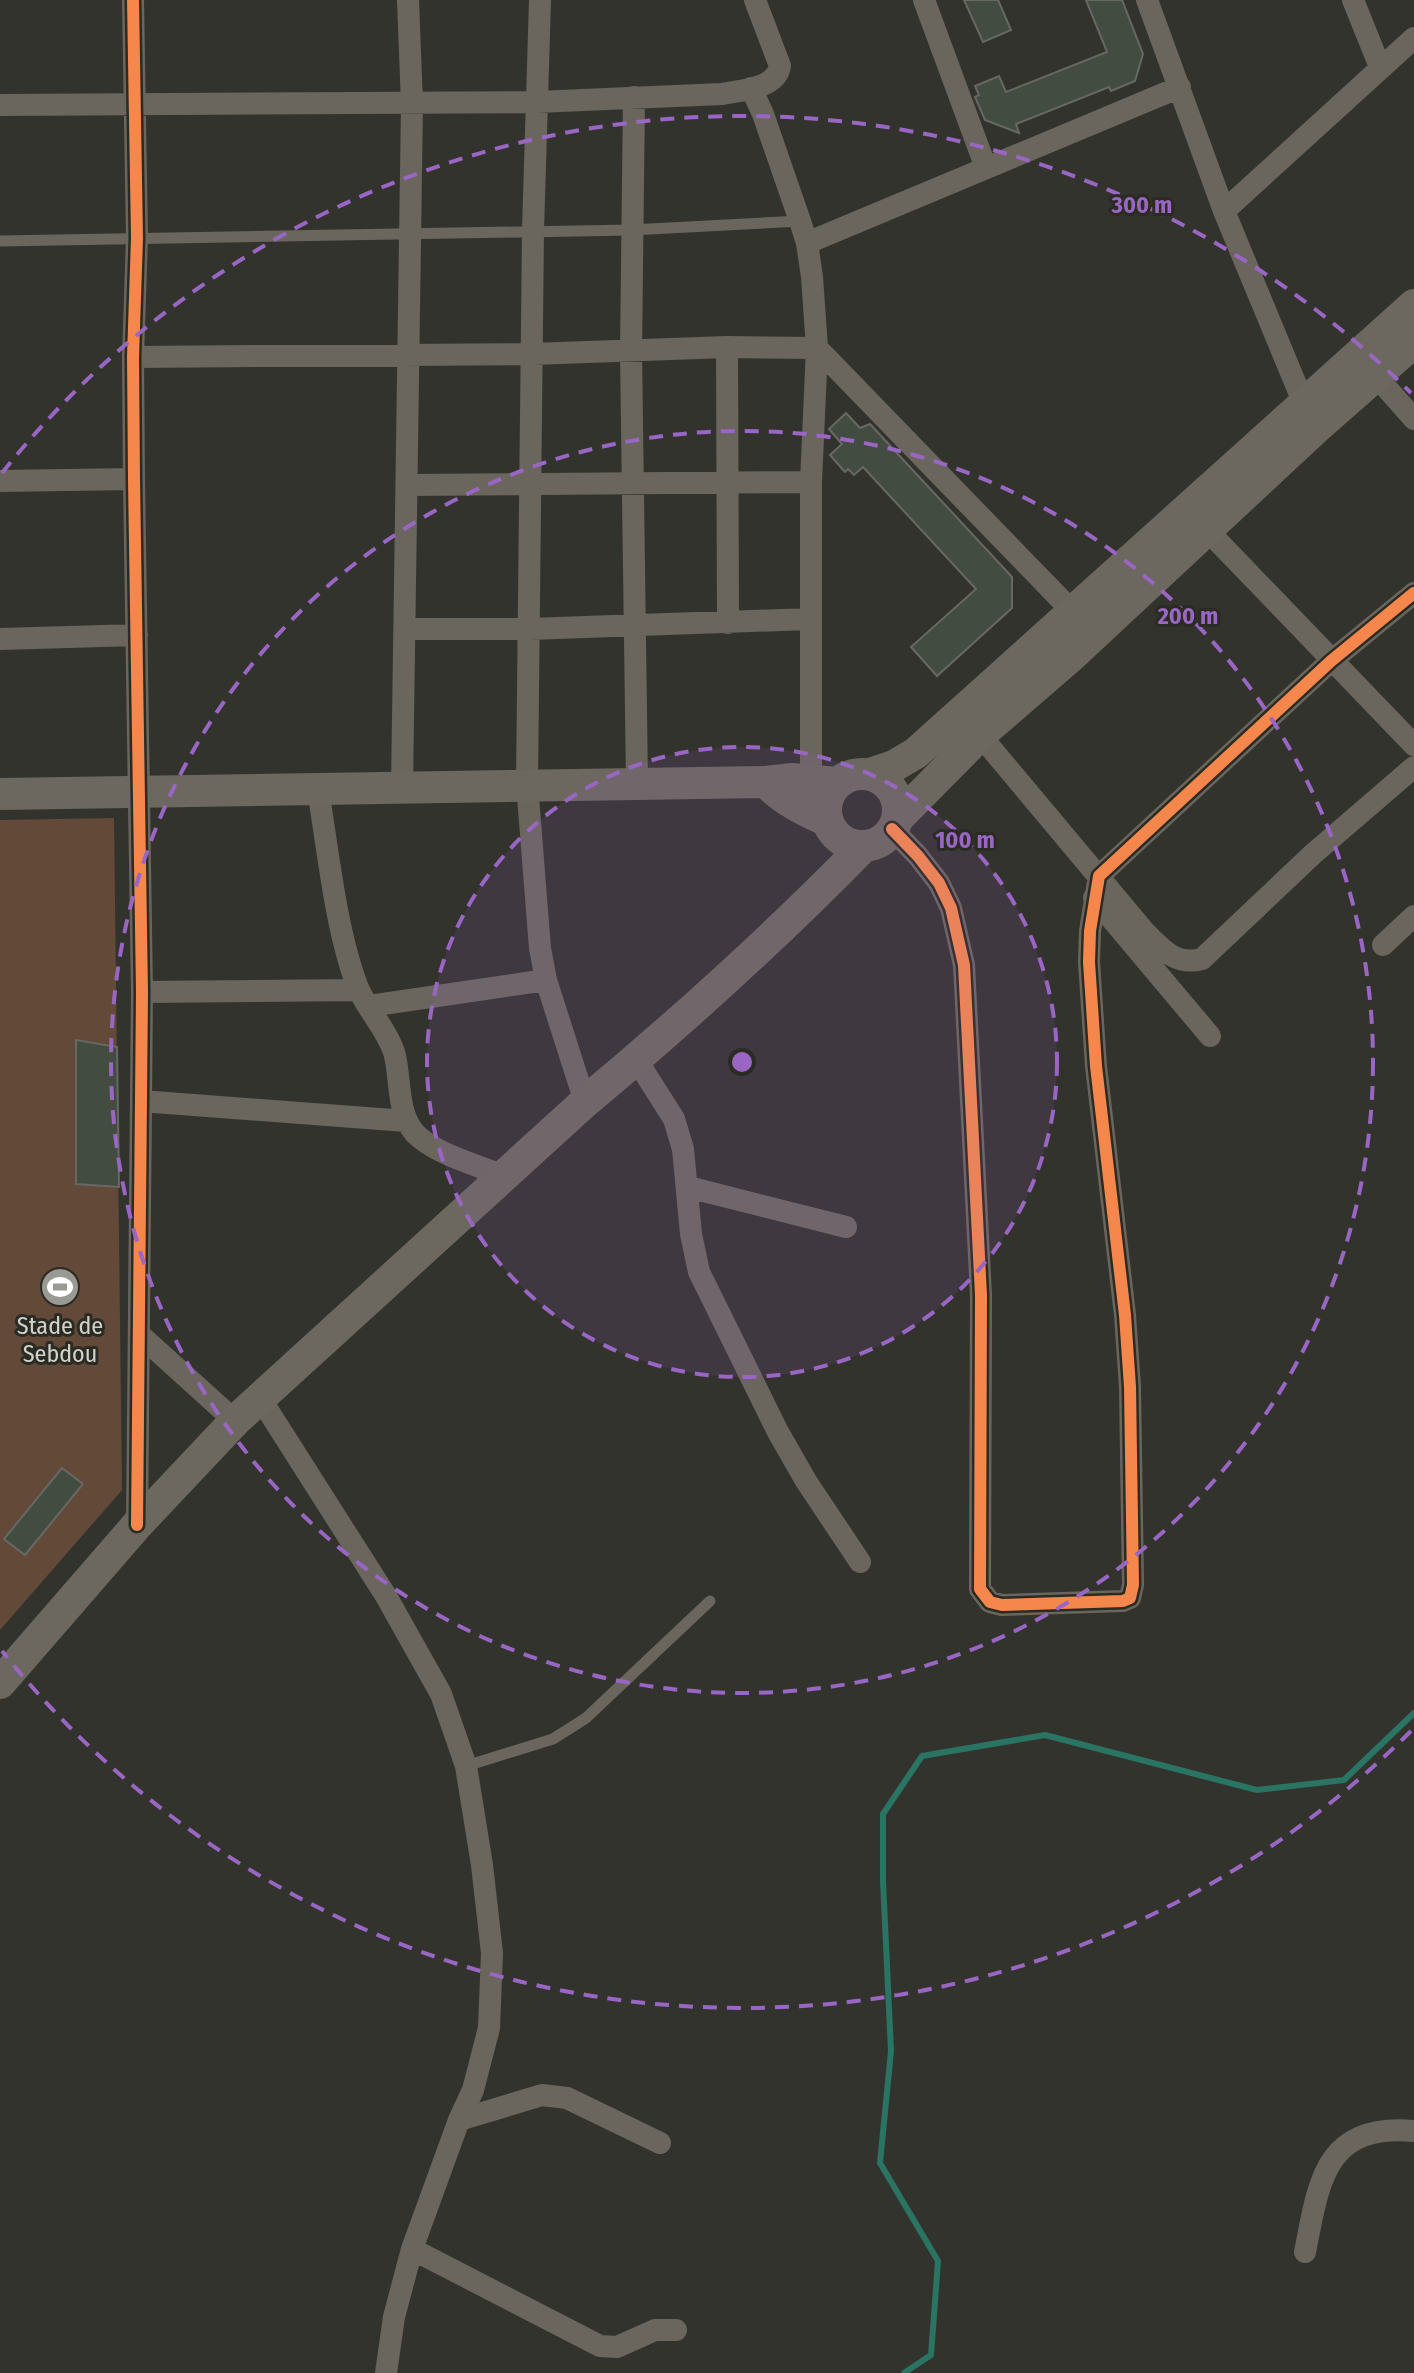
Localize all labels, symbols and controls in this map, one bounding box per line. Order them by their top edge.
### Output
text: 300 m [1111,191,1172,219]
text: 200 m [1157,602,1218,630]
text: 100 m [935,826,995,854]
centre of rings [728,1048,756,1076]
sports icon: Stade de Sebdou [39,1266,81,1308]
place label: Stade de Sebdou [17,1312,103,1368]

